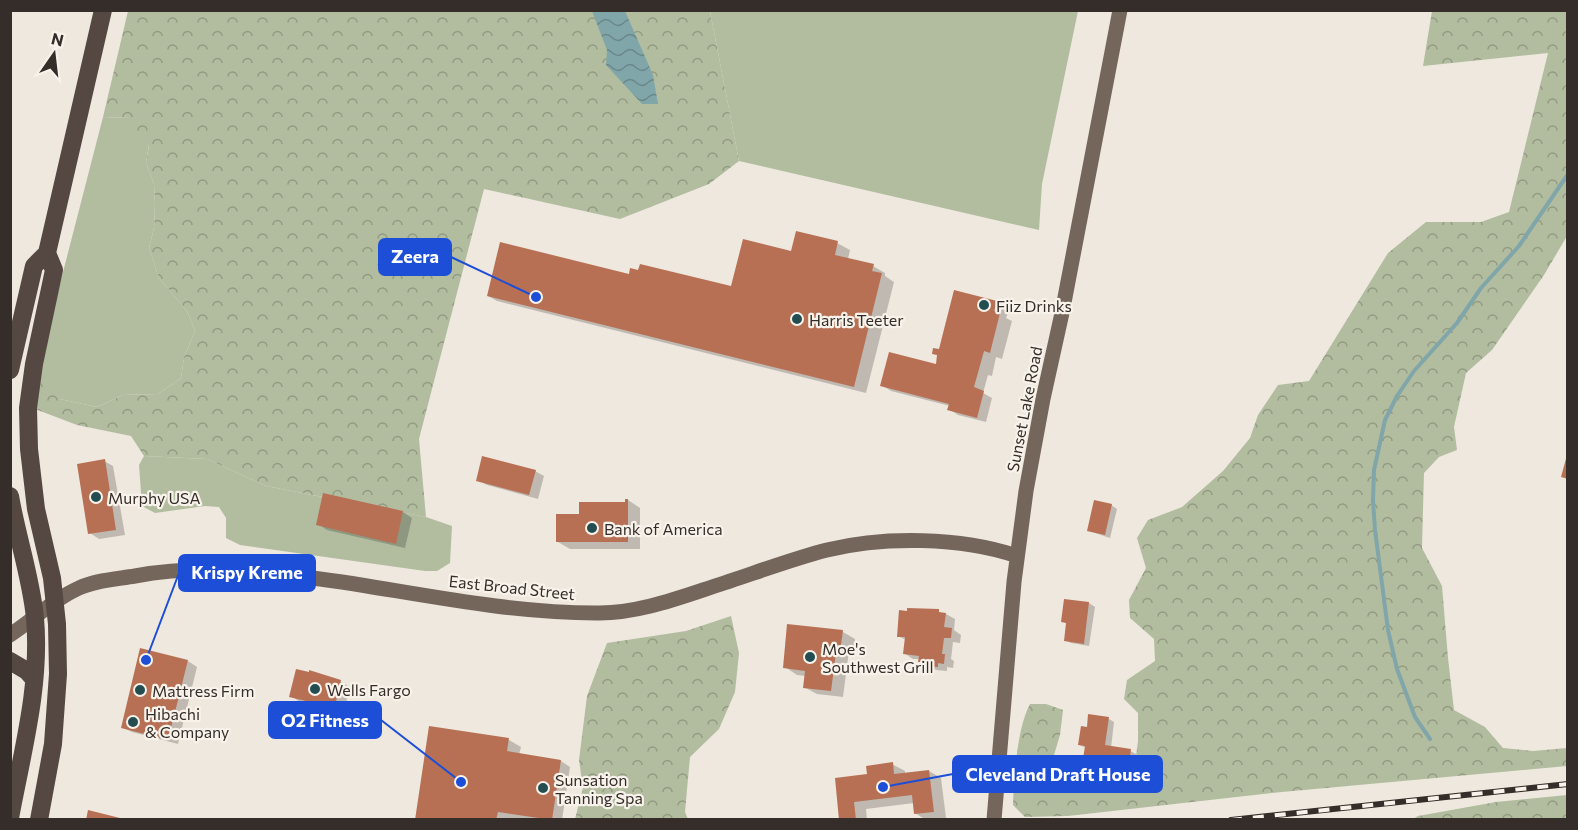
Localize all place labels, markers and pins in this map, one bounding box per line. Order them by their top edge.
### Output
callout: Zeera [379,239,451,275]
place label: Fiiz Drinks [996,296,1072,315]
marker: Fiiz Drinks [977,298,991,312]
place label: Harris Teeter [809,310,904,329]
marker: Harris Teeter [790,312,804,326]
place label: Murphy USA [108,488,201,507]
marker: Murphy USA [89,490,103,504]
place label: Bank of America [604,519,723,538]
marker: Bank of America [585,521,599,535]
callout: Krispy Kreme [179,555,315,591]
place label: Moe's Southwest Grill [822,639,934,676]
marker: Moe's Southwest Grill [803,650,817,664]
place label: Wells Fargo [327,680,411,699]
place label: Mattress Firm [152,681,254,700]
marker: Wells Fargo [308,682,322,696]
marker: Mattress Firm [133,683,147,697]
callout: O2 Fitness [269,702,381,738]
place label: Hibachi & Company [145,704,229,741]
marker: Hibachi & Company [126,715,140,729]
callout: Cleveland Draft House [953,756,1162,792]
place label: Sunsation Tanning Spa [555,770,643,807]
marker: Sunsation Tanning Spa [536,781,550,795]

